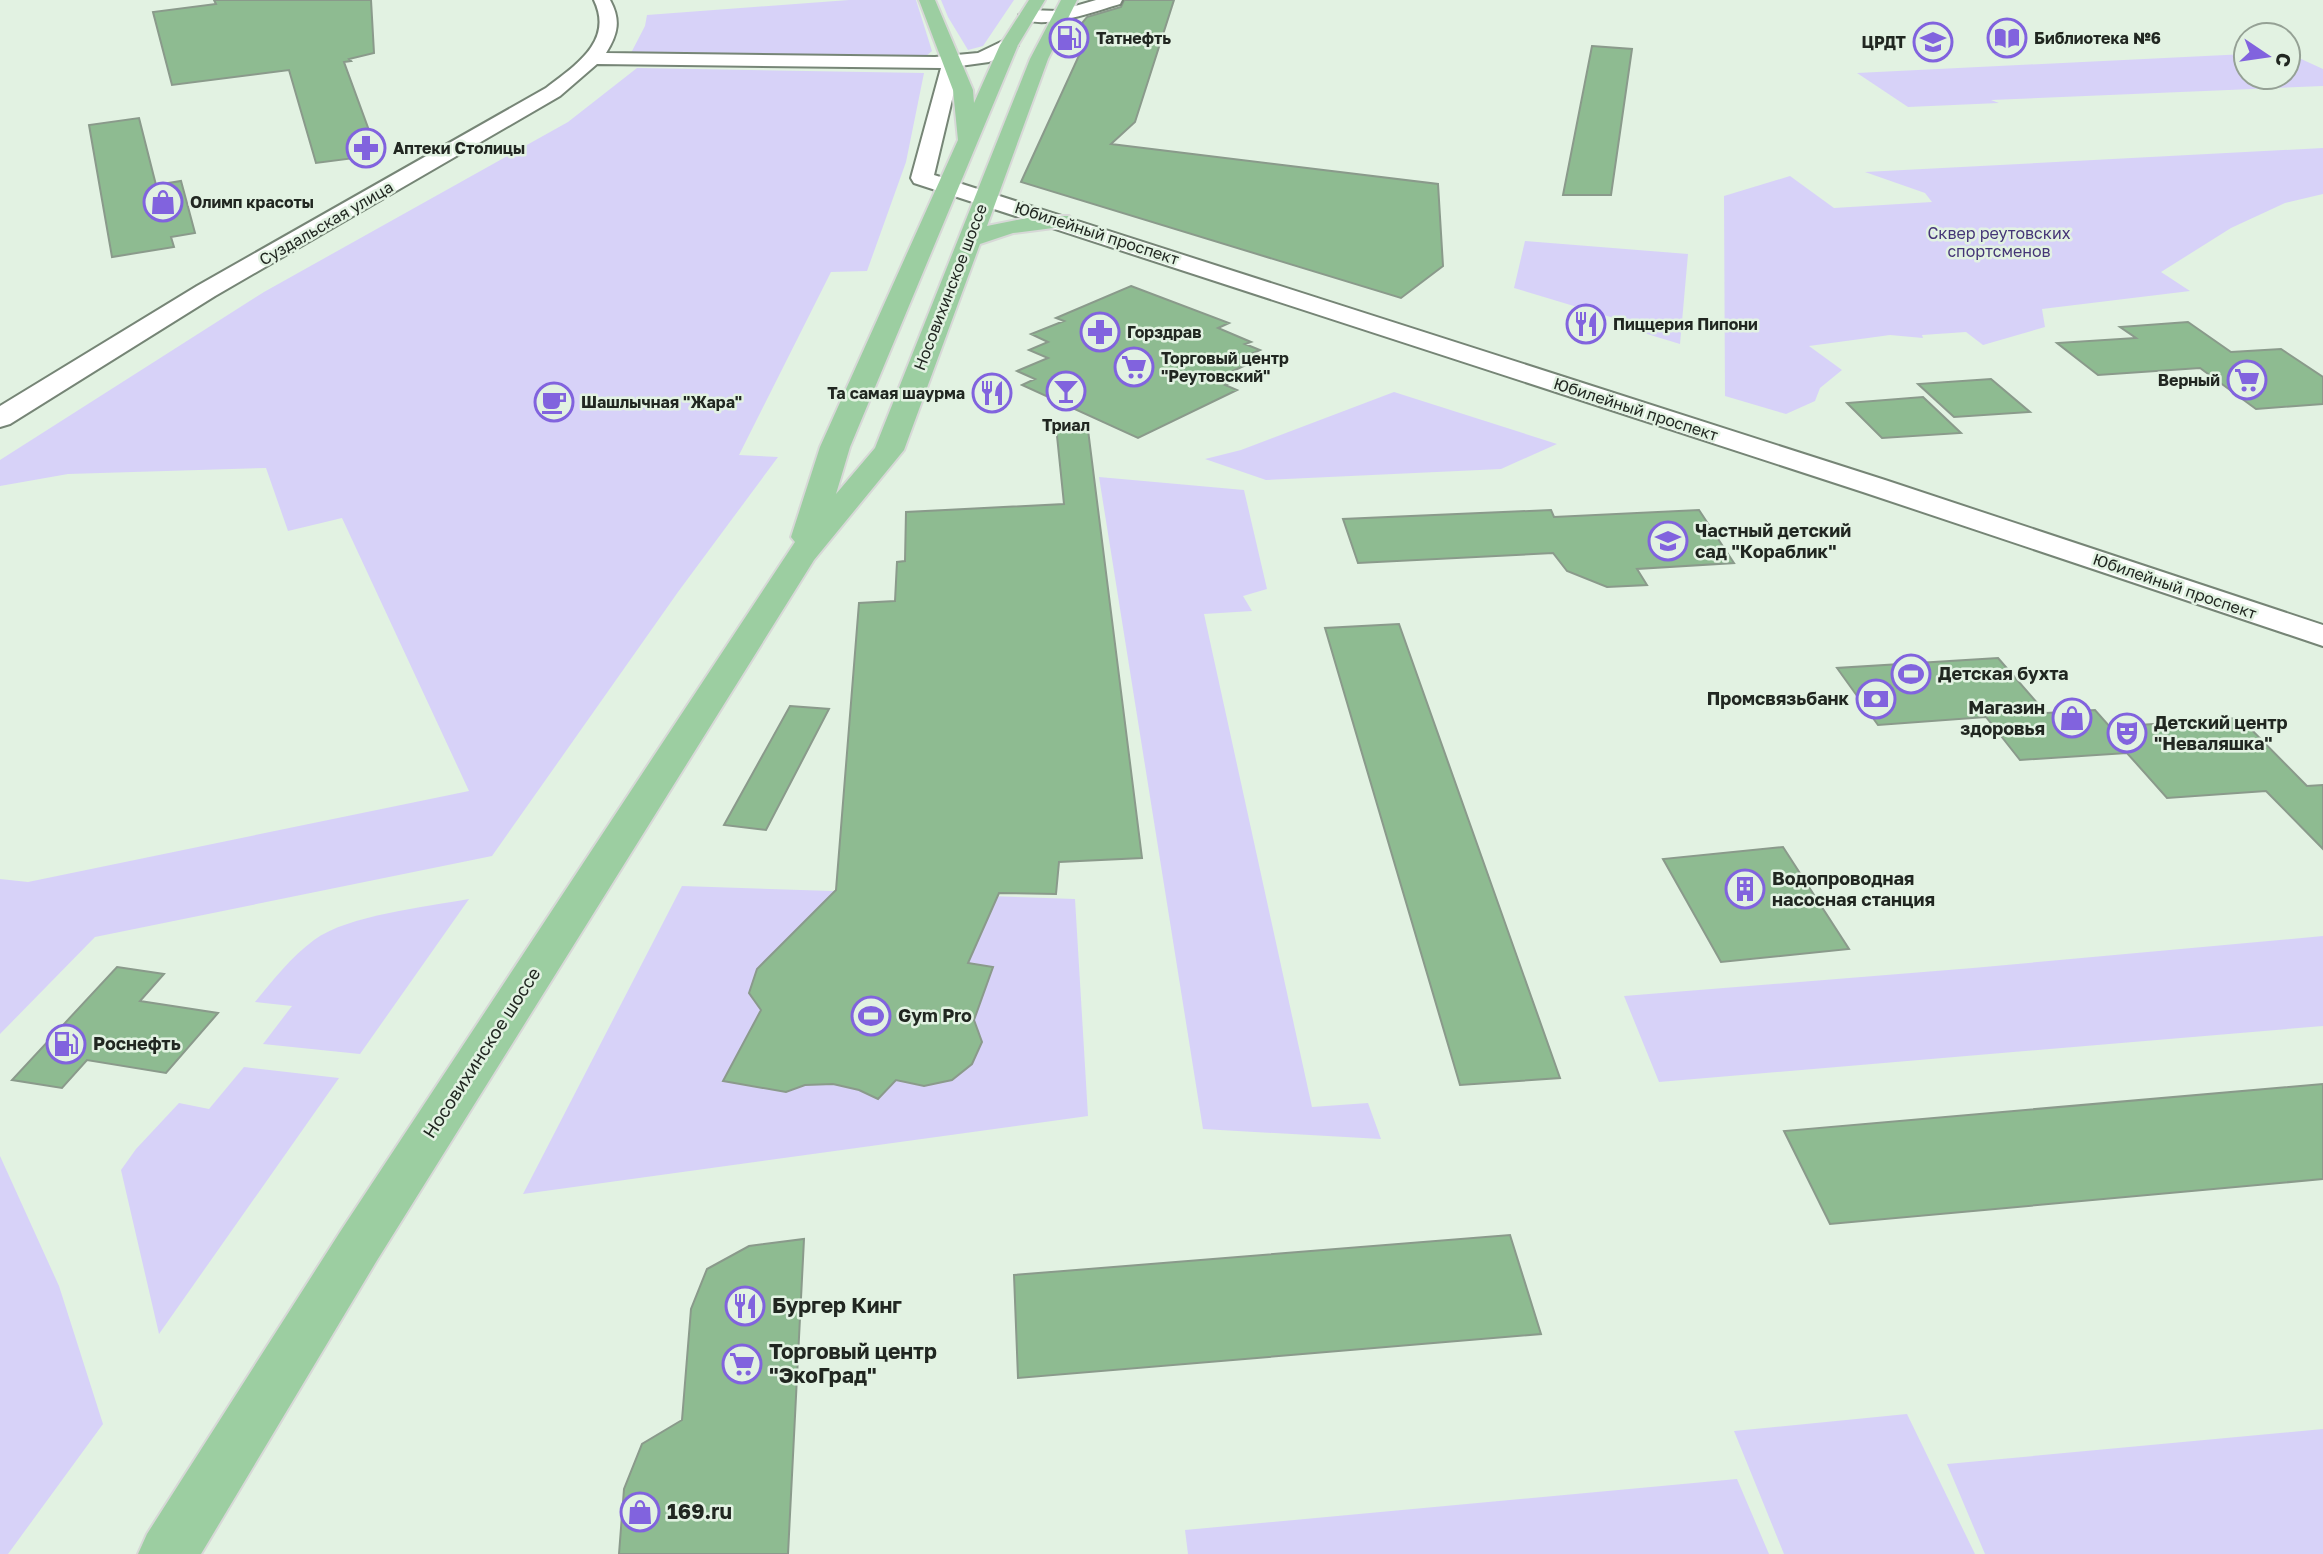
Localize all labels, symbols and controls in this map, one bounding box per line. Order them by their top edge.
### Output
fuel station icon: Татнефть [1048,17,1090,59]
library icon: Библиотека №6 [1986,17,2028,59]
school or university icon: ЦРДТ [1912,21,1954,63]
north arrow [2232,21,2302,91]
place label: Татнефть [1096,28,1171,48]
place label: Библиотека №6 [2034,28,2161,48]
place label: ЦРДТ [1862,32,1907,52]
text: С [2271,51,2297,69]
pharmacy icon: Аптеки Столицы [345,127,387,169]
place label: Аптеки Столицы [393,138,525,158]
street label: Суздальская улица [255,176,397,270]
shop icon: Олимп красоты [142,181,184,223]
place label: Олимп красоты [190,192,314,212]
street label: Юбилейный проспект [1012,197,1182,269]
street label: Носовихинское шоссе [909,201,991,373]
park label: Сквер реутовских спортсменов [1927,223,2071,261]
restaurant icon: Пиццерия Пипони [1565,303,1607,345]
pharmacy icon: Горздрав [1079,311,1121,353]
place label: Пиццерия Пипони [1613,314,1758,334]
place label: Горздрав [1127,322,1201,342]
supermarket icon: Торговый центр "Реутовский" [1113,346,1155,388]
place label: Торговый центр "Реутовский" [1161,348,1289,386]
supermarket icon: Верный [2226,359,2268,401]
bar icon: Триал [1045,370,1087,412]
place label: Верный [2158,370,2220,390]
restaurant icon: Та самая шаурма [971,372,1013,414]
street label: Юбилейный проспект [1551,373,1721,445]
cafe icon: Шашлычная "Жара" [533,381,575,423]
place label: Та самая шаурма [827,383,965,403]
place label: Шашлычная "Жара" [581,392,742,412]
place label: Триал [1042,415,1090,435]
place label: Частный детский сад "Кораблик" [1695,519,1851,562]
school or university icon: Частный детский сад "Кораблик" [1647,520,1689,562]
street label: Юбилейный проспект [2091,549,2260,623]
sports icon: Детская бухта [1890,653,1932,695]
place label: Детская бухта [1938,662,2069,684]
bank icon: Промсвязьбанк [1855,678,1897,720]
place label: Промсвязьбанк [1707,687,1850,709]
place label: Магазин здоровья [1960,696,2045,739]
shop icon: Магазин здоровья [2051,697,2093,739]
place label: Детский центр "Неваляшка" [2154,711,2288,754]
theatre icon: Детский центр "Неваляшка" [2106,712,2148,754]
place label: Водопроводная насосная станция [1772,867,1935,910]
building icon: Водопроводная насосная станция [1724,868,1766,910]
street label: Носовихинское шоссе [418,963,545,1142]
sports icon: Gym Pro [850,995,892,1037]
place label: Gym Pro [898,1004,972,1026]
fuel station icon: Роснефть [45,1023,87,1065]
place label: Роснефть [93,1032,181,1054]
restaurant icon: Бургер Кинг [724,1285,766,1327]
place label: Бургер Кинг [772,1292,902,1318]
place label: Торговый центр "ЭкоГрад" [769,1338,937,1388]
supermarket icon: Торговый центр "ЭкоГрад" [721,1343,763,1385]
shop icon: 169.ru [619,1491,661,1533]
place label: 169.ru [667,1498,732,1524]

